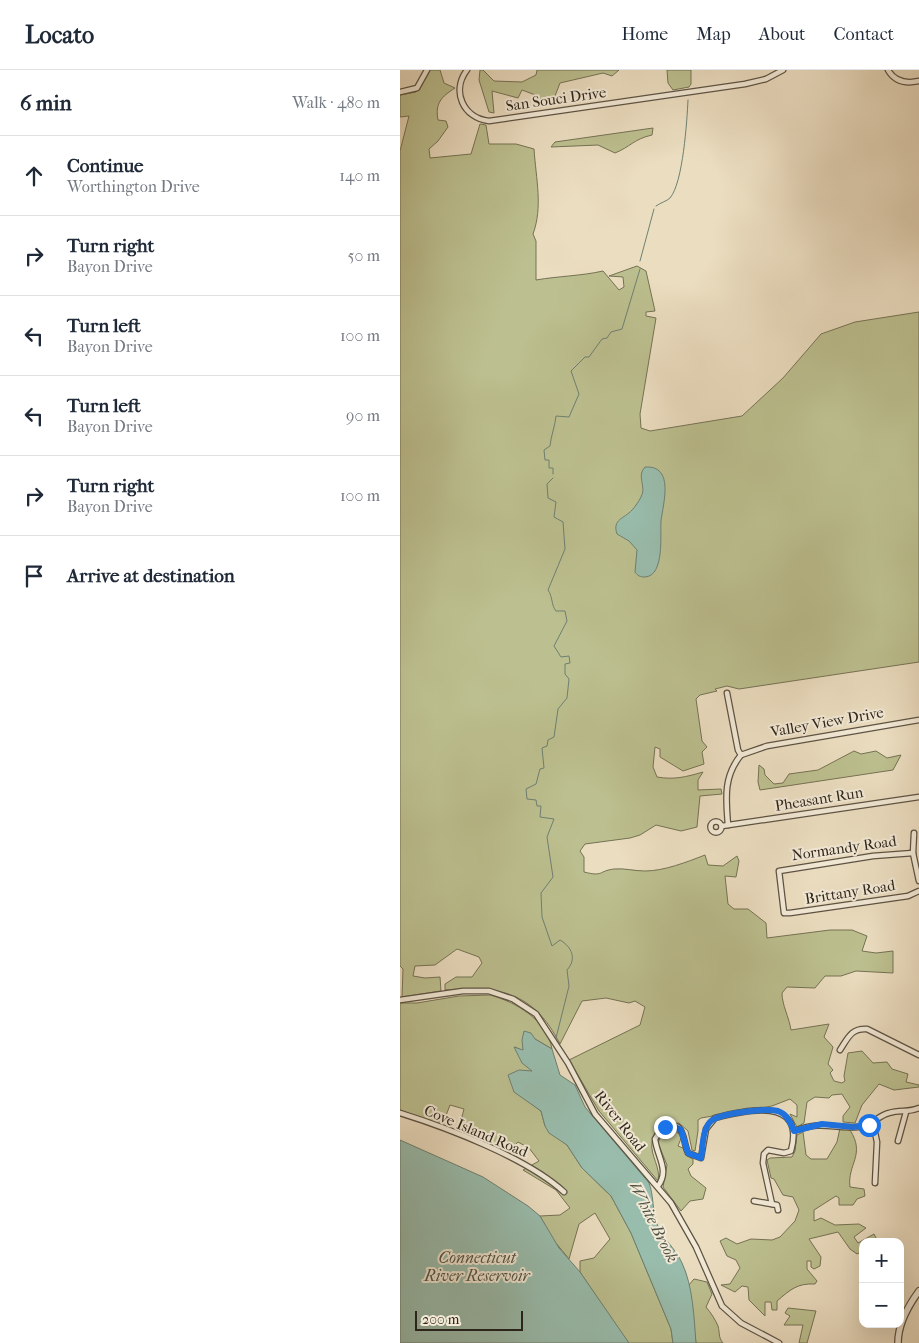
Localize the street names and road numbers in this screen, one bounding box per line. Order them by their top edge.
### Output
street label: San Souci Drive [505,83,608,115]
street label: Valley View Drive [768,703,886,741]
street label: Pheasant Run [774,783,865,815]
street label: Normandy Road [790,832,898,864]
street label: Brittany Road [804,876,897,908]
street label: River Road [591,1087,650,1156]
street label: Cove Island Road [421,1101,531,1161]

